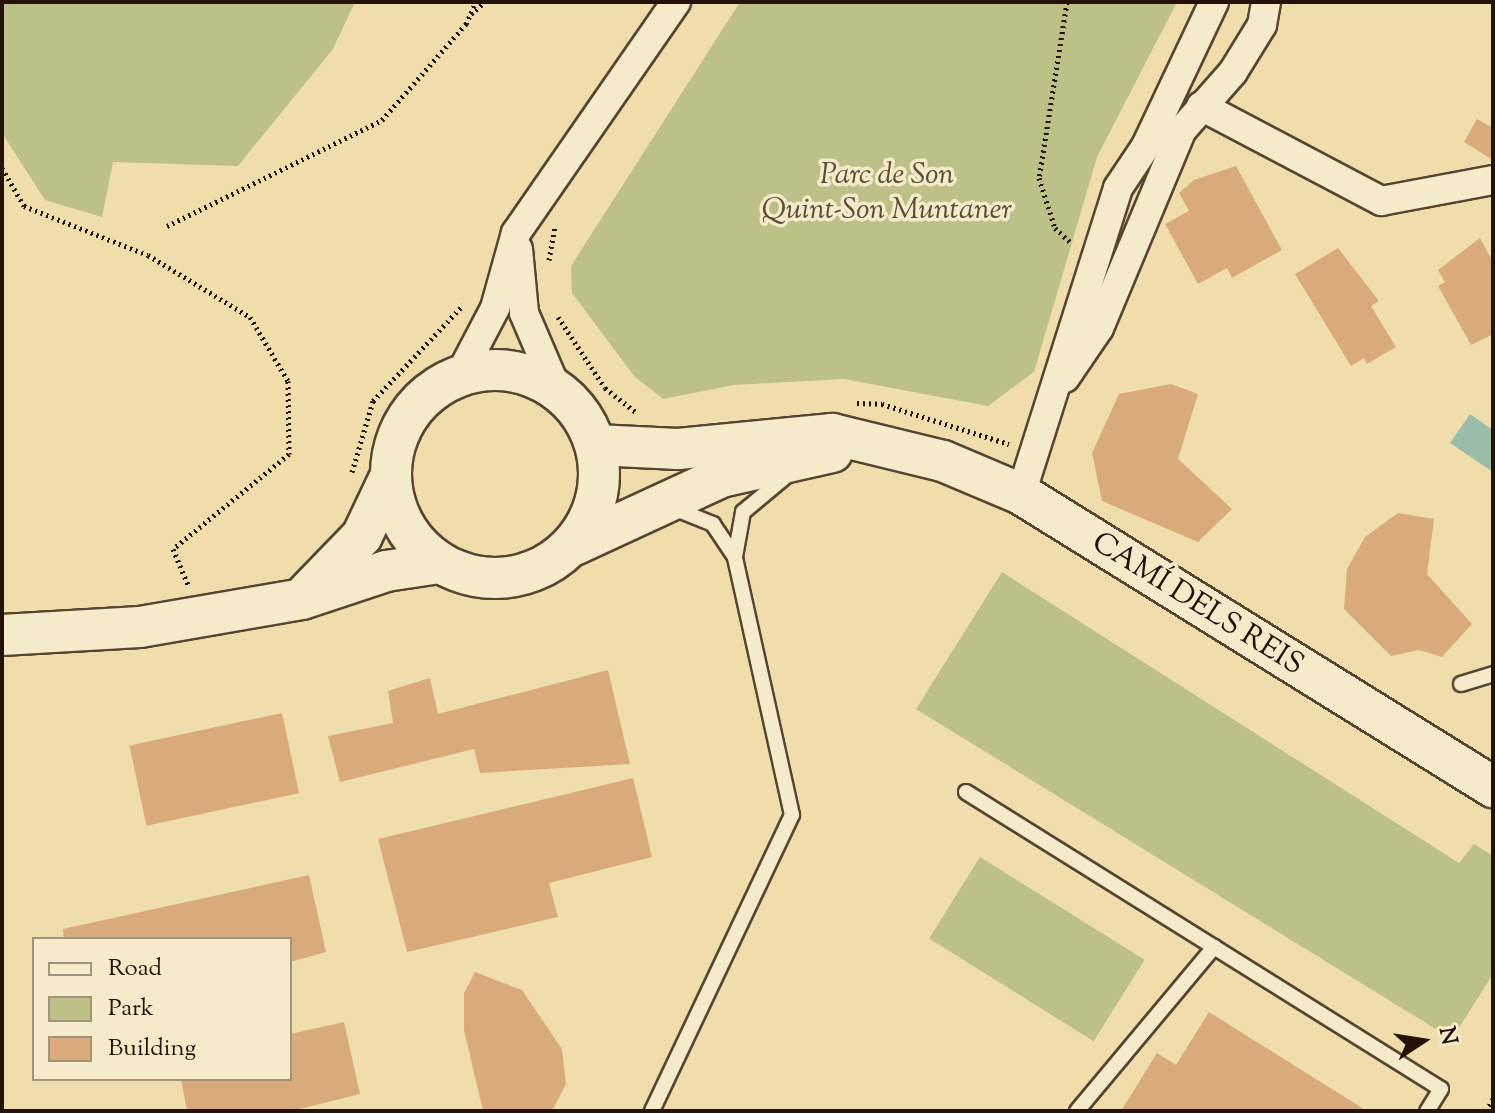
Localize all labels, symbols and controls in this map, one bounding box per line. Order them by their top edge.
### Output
park label: Parc de Son Quint-Son Muntaner [762,158,1012,228]
street label: CAMÍ DELS REIS [1085,525,1309,685]
legend [32,937,292,1081]
text: Road [108,952,162,986]
text: Park [108,992,154,1026]
north arrow [1383,1001,1463,1081]
text: N [1429,1024,1464,1048]
text: Building [108,1032,196,1066]

